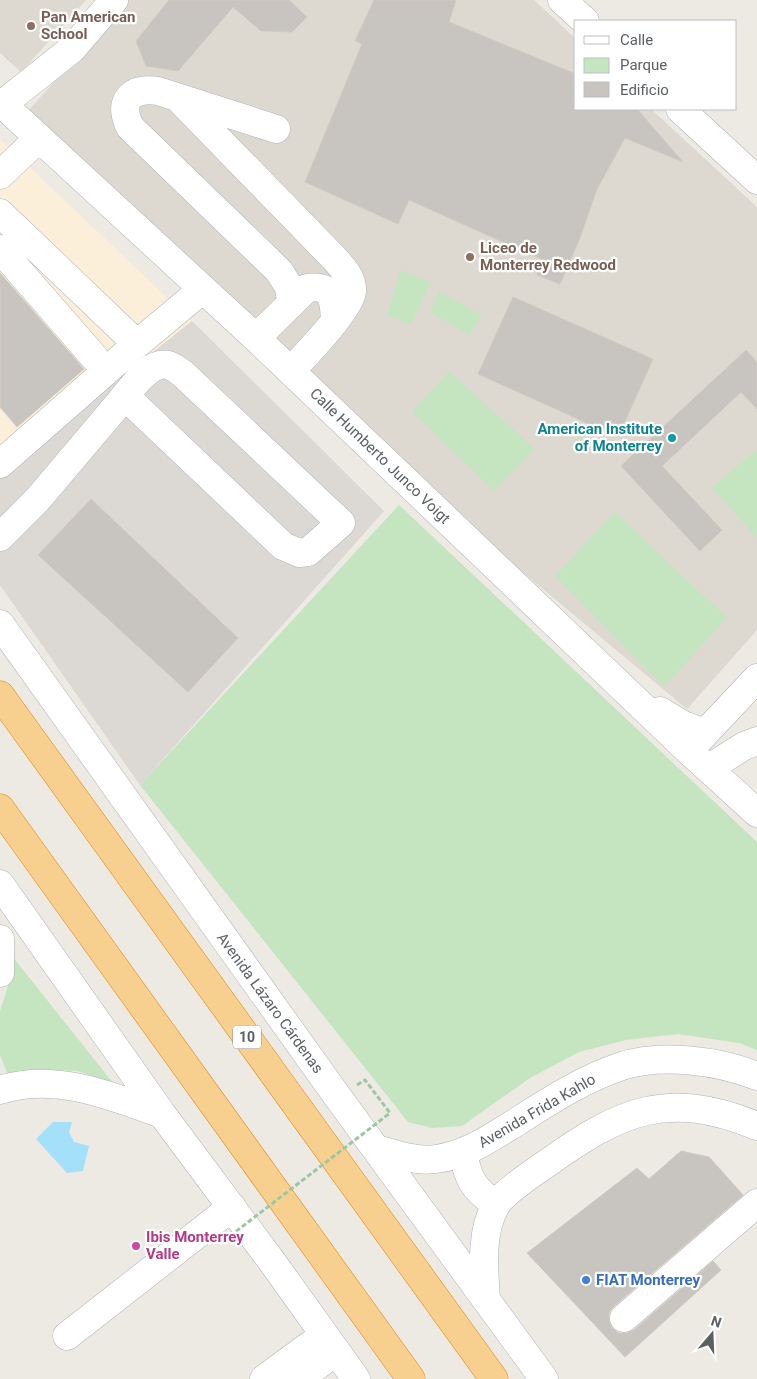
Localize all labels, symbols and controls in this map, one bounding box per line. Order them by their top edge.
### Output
place label: Pan American School [41,8,135,43]
marker: Pan American School [25,20,37,32]
legend [574,20,737,110]
text: Calle [620,31,653,49]
text: Parque [620,56,667,74]
text: Edificio [620,81,669,99]
place label: Liceo de Monterrey Redwood [480,239,616,274]
marker: Liceo de Monterrey Redwood [464,251,476,263]
street label: Calle Humberto Junco Voigt [306,384,454,528]
place label: American Institute of Monterrey [537,420,662,455]
marker: American Institute of Monterrey [666,432,678,444]
street label: Avenida Lázaro Cárdenas [213,929,327,1077]
road number: 10 [233,1026,261,1048]
street label: Avenida Frida Kahlo [475,1070,599,1152]
place label: Ibis Monterrey Valle [146,1228,244,1263]
marker: Ibis Monterrey Valle [130,1240,142,1252]
place label: FIAT Monterrey [596,1271,701,1289]
marker: FIAT Monterrey [580,1274,592,1286]
north arrow [687,1309,737,1359]
text: N [709,1313,724,1331]

